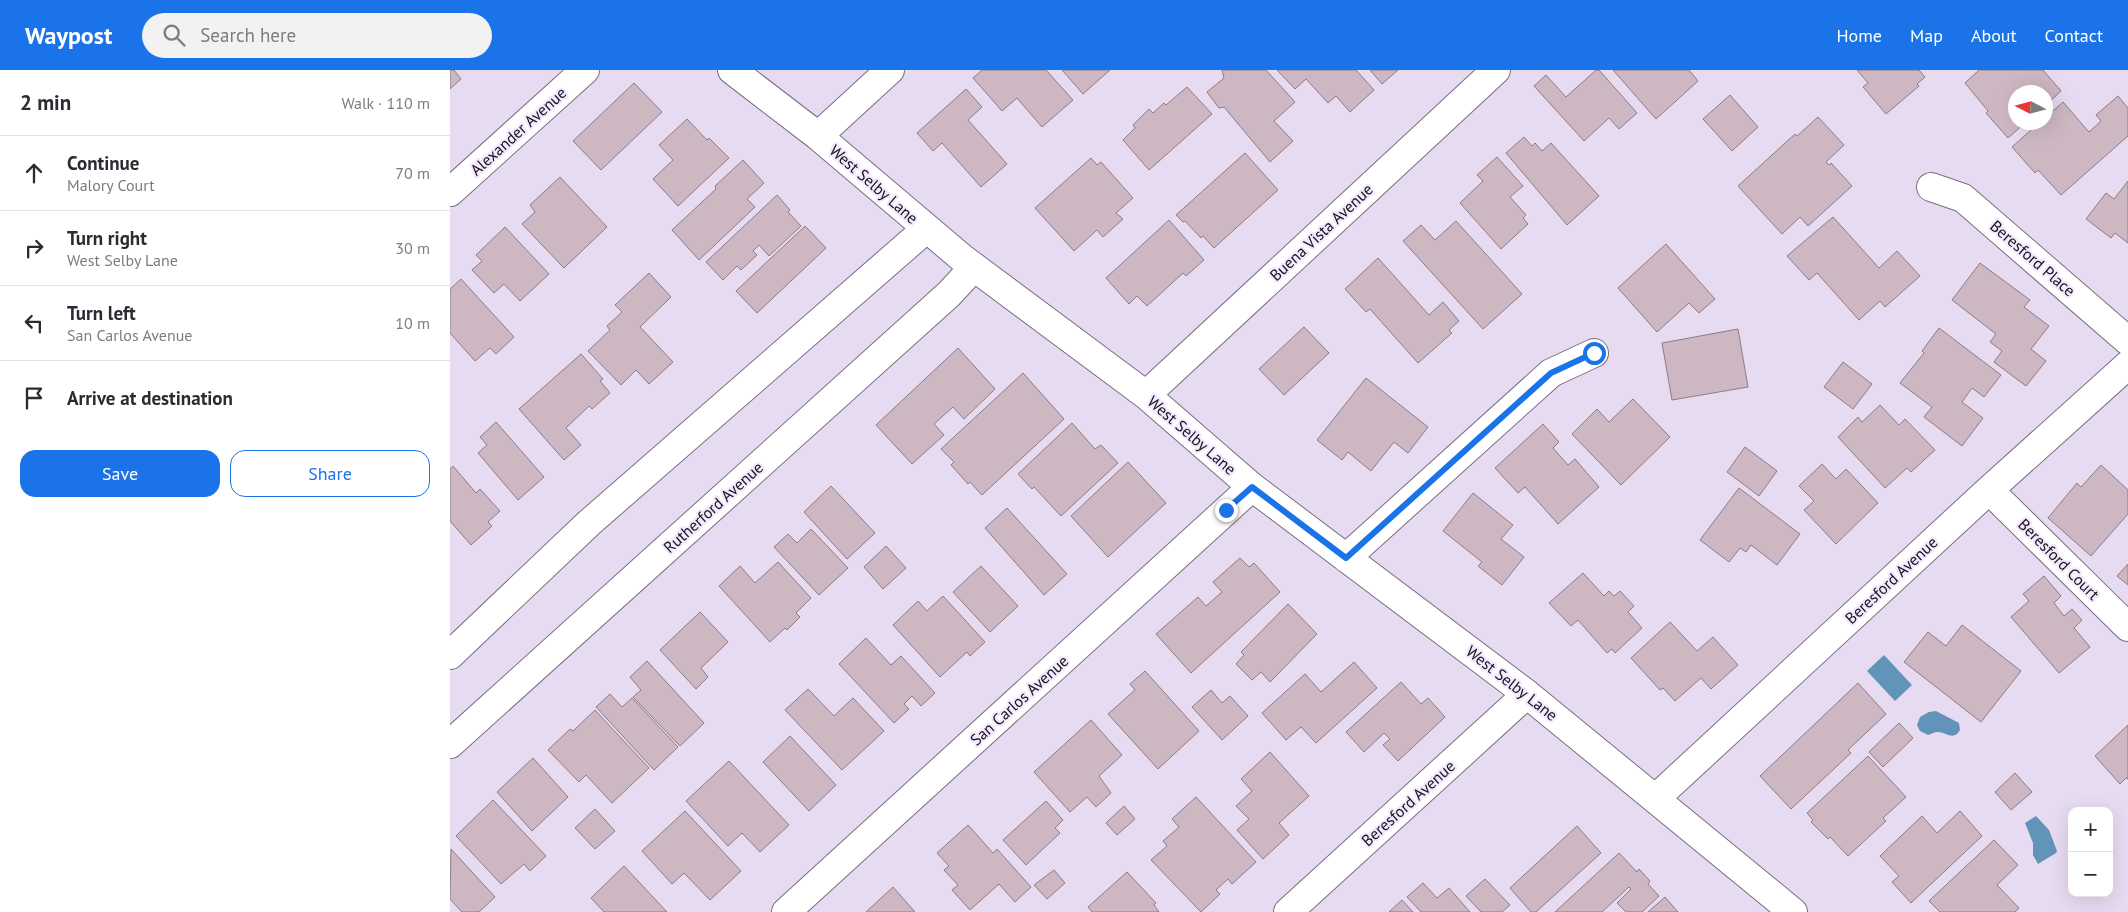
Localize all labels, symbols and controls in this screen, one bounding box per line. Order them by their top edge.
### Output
search box [142,13,492,58]
text: Waypost [25,20,112,51]
icon: search [160,21,188,49]
text: Search here [200,23,296,47]
text: Home [1836,24,1882,47]
text: Map [1910,24,1943,47]
text: About [1971,24,2017,47]
text: Contact [2045,24,2103,47]
street label: Alexander Avenue [466,83,570,179]
north arrow [2008,85,2053,130]
text: 2 min [20,89,71,116]
text: Walk · 110 m [341,93,430,113]
street label: West Selby Lane [826,140,922,228]
text: Continue [67,151,139,175]
icon: ahead [20,159,48,187]
text: 70 m [395,163,430,183]
text: Malory Court [67,175,155,195]
street label: Buena Vista Avenue [1265,179,1377,285]
street label: Beresford Place [1986,216,2080,300]
text: Turn right [67,226,147,250]
icon: right [20,234,48,262]
text: 30 m [395,238,430,258]
text: West Selby Lane [67,250,178,270]
text: Turn left [67,301,136,325]
icon: left [20,309,48,337]
text: 10 m [395,313,430,333]
text: San Carlos Avenue [67,325,192,345]
route start [1583,342,1606,365]
icon: arrive [20,384,48,412]
text: Arrive at destination [67,386,233,410]
street label: West Selby Lane [1144,391,1240,479]
button: Save [20,450,220,497]
button: Share [230,450,430,497]
street label: Rutherford Avenue [659,457,767,557]
route end [1215,499,1238,522]
street label: Beresford Court [2014,514,2104,604]
street label: Beresford Avenue [1841,532,1941,628]
street label: West Selby Lane [1462,641,1562,725]
street label: San Carlos Avenue [966,651,1072,749]
street label: Beresford Avenue [1357,756,1459,850]
map controls [2068,807,2113,897]
button: + [2068,807,2113,852]
button: − [2068,852,2113,897]

